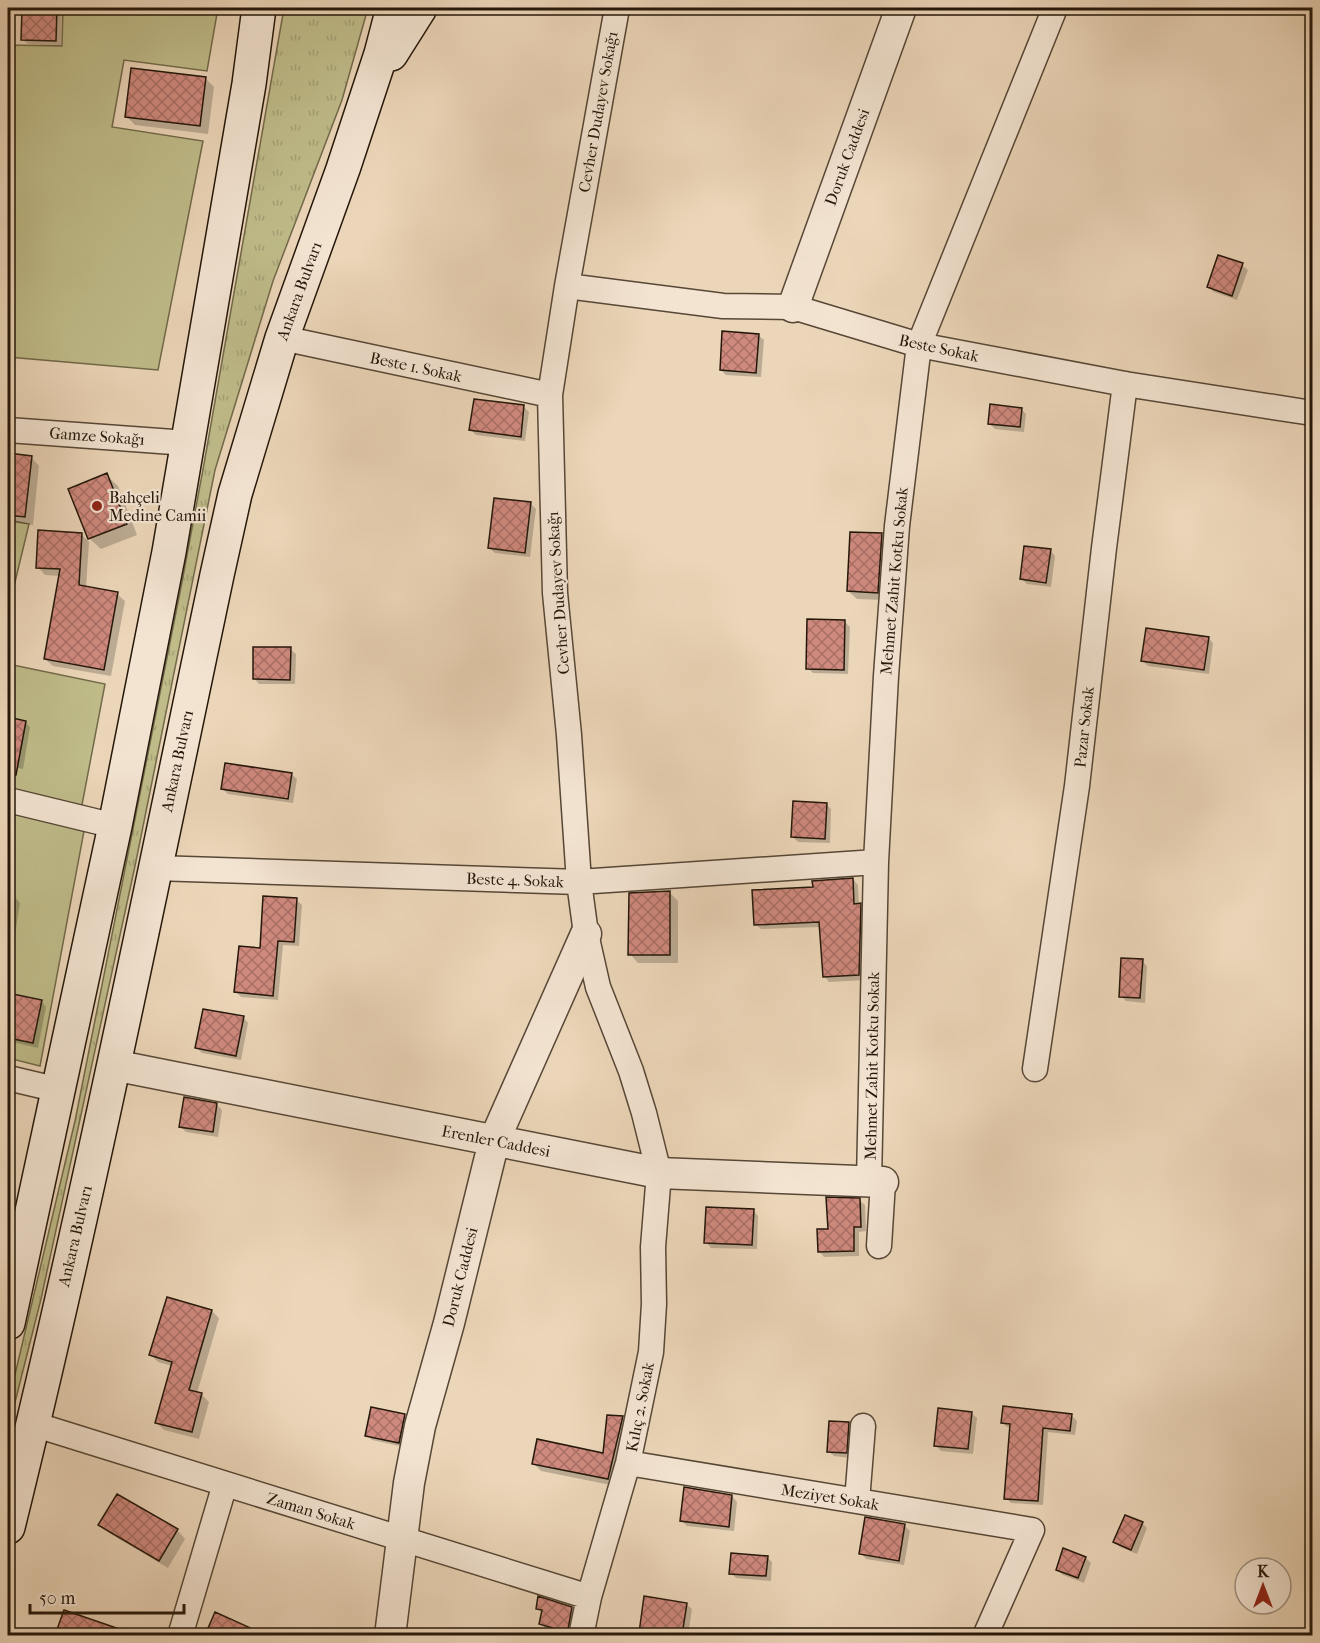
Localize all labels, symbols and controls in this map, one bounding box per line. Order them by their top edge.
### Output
street label: Cevher Dudayev Sokağı [574,30,622,194]
street label: Doruk Caddesi [821,106,873,208]
street label: Ankara Bulvarı [272,239,326,344]
street label: Beste Sokak [897,330,982,366]
street label: Beste 1. Sokak [368,348,464,386]
street label: Gamze Sokağı [49,423,146,449]
street label: Mehmet Zahit Kotku Sokak [876,486,912,676]
place label: Bahçeli Medine Camii [109,488,207,525]
marker: Bahçeli Medine Camii [90,499,104,513]
street label: Cevher Dudayev Sokağı [543,511,573,675]
street label: Pazar Sokak [1070,685,1098,769]
street label: Ankara Bulvarı [157,708,197,815]
street label: Beste 4. Sokak [466,869,565,891]
street label: Mehmet Zahit Kotku Sokak [861,971,883,1160]
street label: Erenler Caddesi [440,1121,552,1161]
street label: Ankara Bulvarı [54,1183,96,1289]
street label: Doruk Caddesi [438,1225,482,1329]
street label: Kılıç 2. Sokak [622,1360,658,1453]
street label: Meziyet Sokak [779,1480,881,1514]
street label: Zaman Sokak [264,1489,358,1534]
north arrow [1233,1556,1293,1616]
text: K [1257,1562,1270,1581]
scale bar [30,1577,184,1615]
text: 50 m [39,1588,76,1609]

